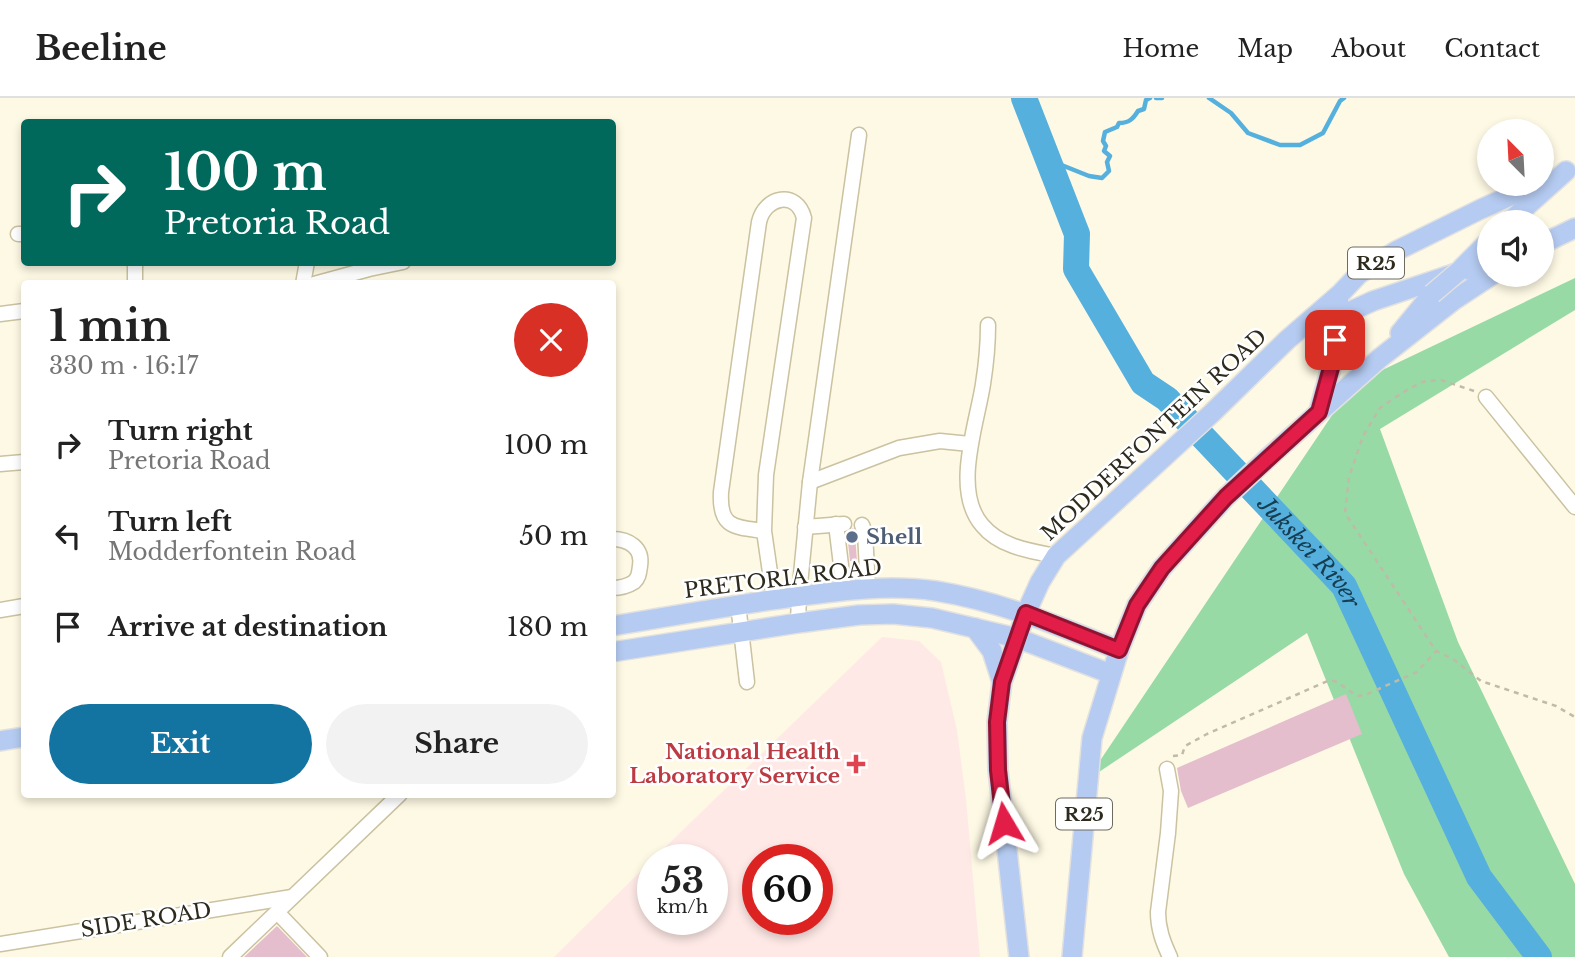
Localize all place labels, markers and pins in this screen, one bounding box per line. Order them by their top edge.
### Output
pin [1305,310,1365,370]
place label: Shell [866,524,923,550]
marker: Shell [844,529,860,545]
place label: National Health Laboratory Service [629,739,840,789]
marker: National Health Laboratory Service [846,754,866,774]

